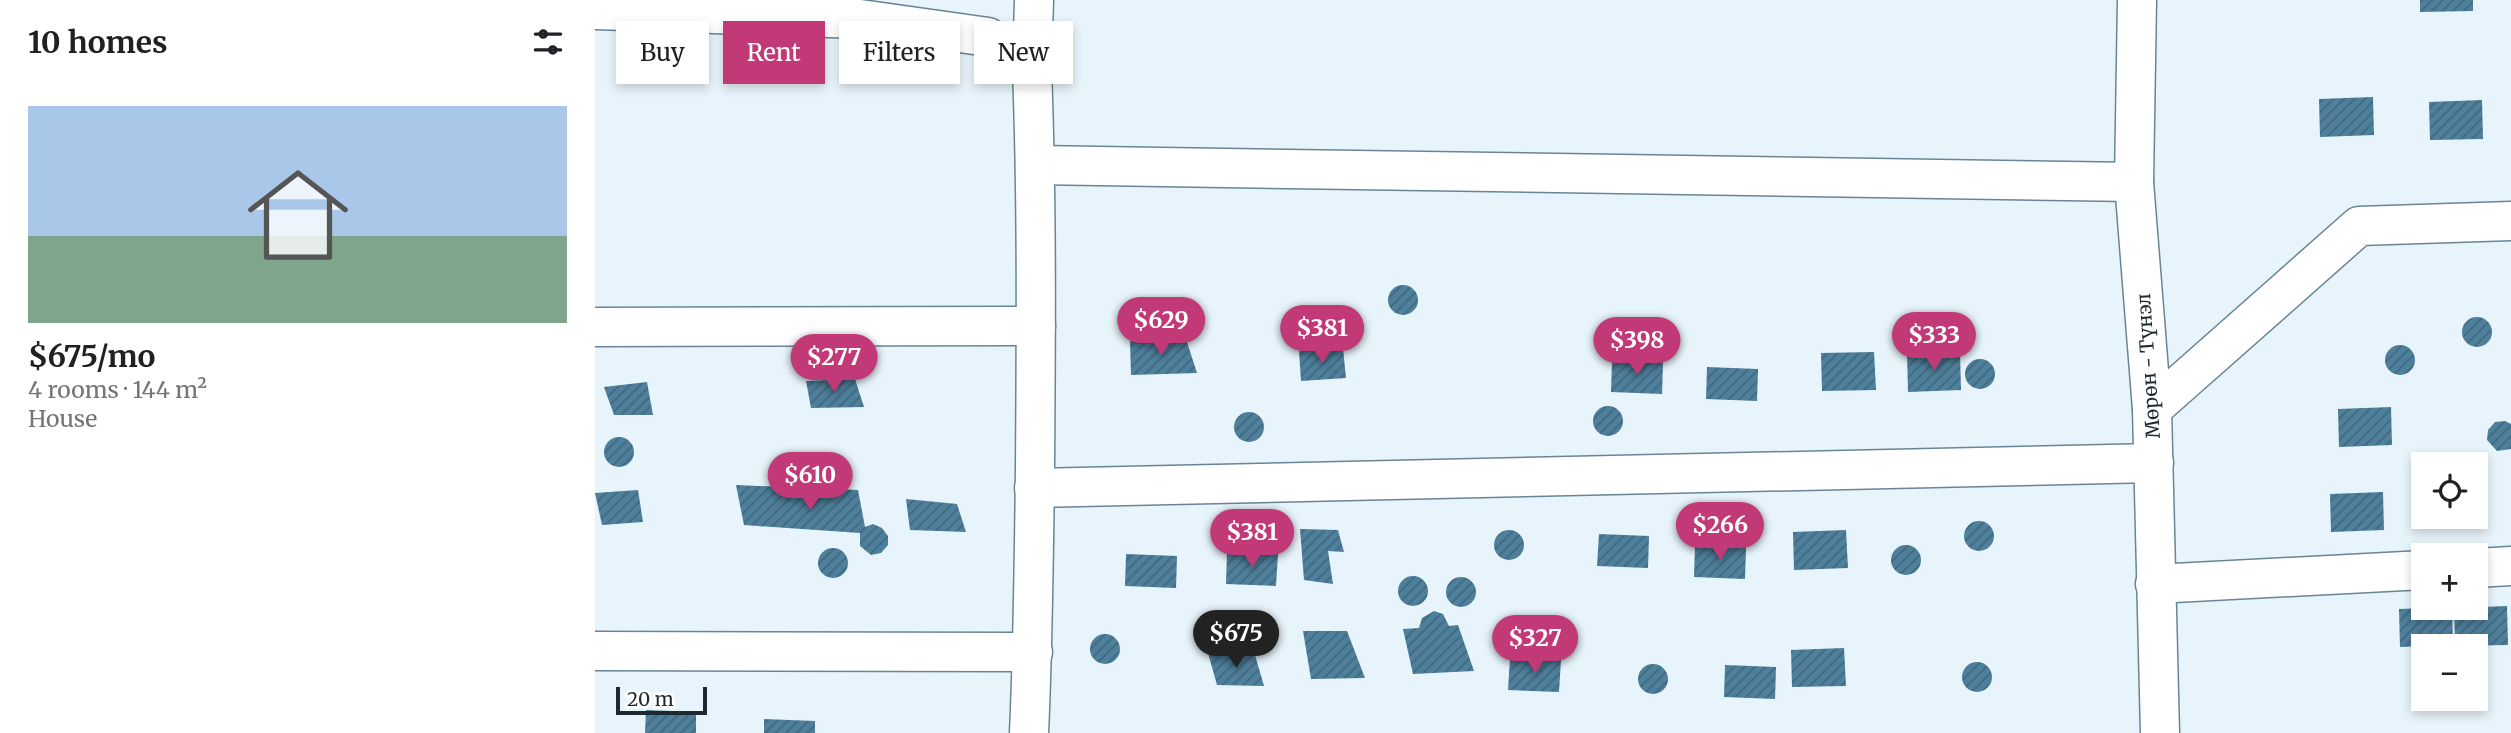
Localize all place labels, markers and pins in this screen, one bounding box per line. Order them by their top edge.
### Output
pin: $629 [1120,298,1202,357]
pin: $381 [1281,306,1363,365]
pin: $333 [1893,312,1975,372]
pin: $398 [1596,318,1678,377]
pin: $277 [793,334,875,394]
pin: $610 [769,452,851,512]
pin: $266 [1679,503,1761,562]
pin: $381 [1211,510,1293,569]
pin: $675 [1195,610,1277,670]
pin: $327 [1494,616,1576,675]

